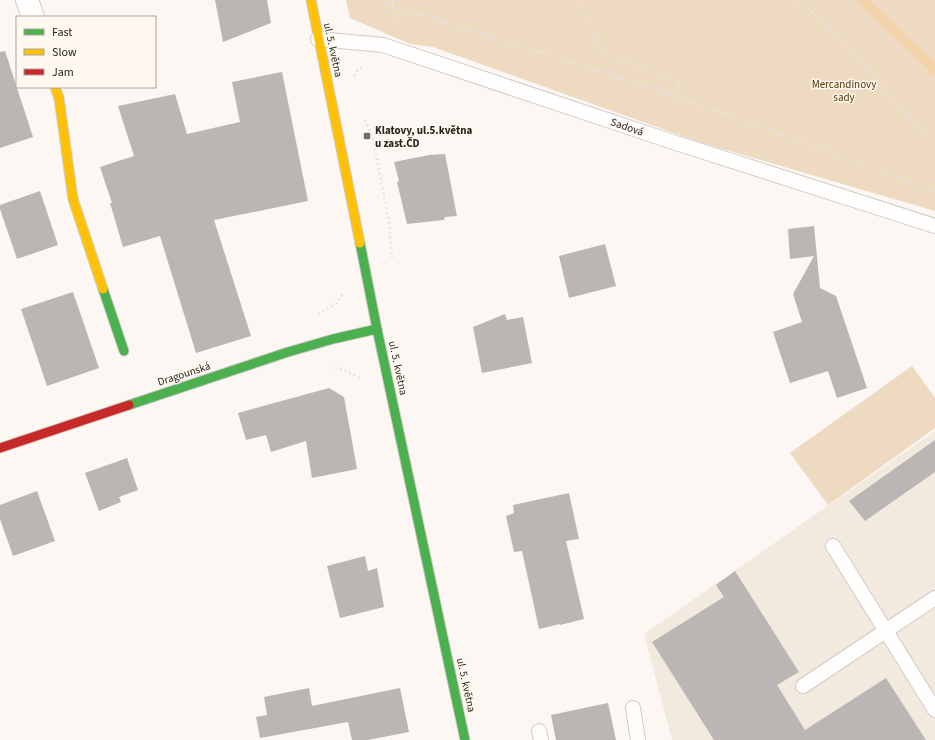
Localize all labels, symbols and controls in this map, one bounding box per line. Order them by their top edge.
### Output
legend [16,16,156,88]
street label: ul. 5. května [320,21,346,79]
text: Fast [52,24,72,41]
text: Slow [52,44,77,61]
text: Jam [52,64,74,81]
park label: Mercandinovy sady [812,77,876,105]
street label: Sadová [609,114,645,140]
place label: Klatovy, ul.5.května u zast.ČD [375,123,472,151]
marker: Klatovy, ul.5.května u zast.ČD [362,131,372,141]
street label: ul. 5. května [385,339,411,397]
street label: Dragounská [156,358,212,390]
street label: ul. 5. května [453,656,479,714]

